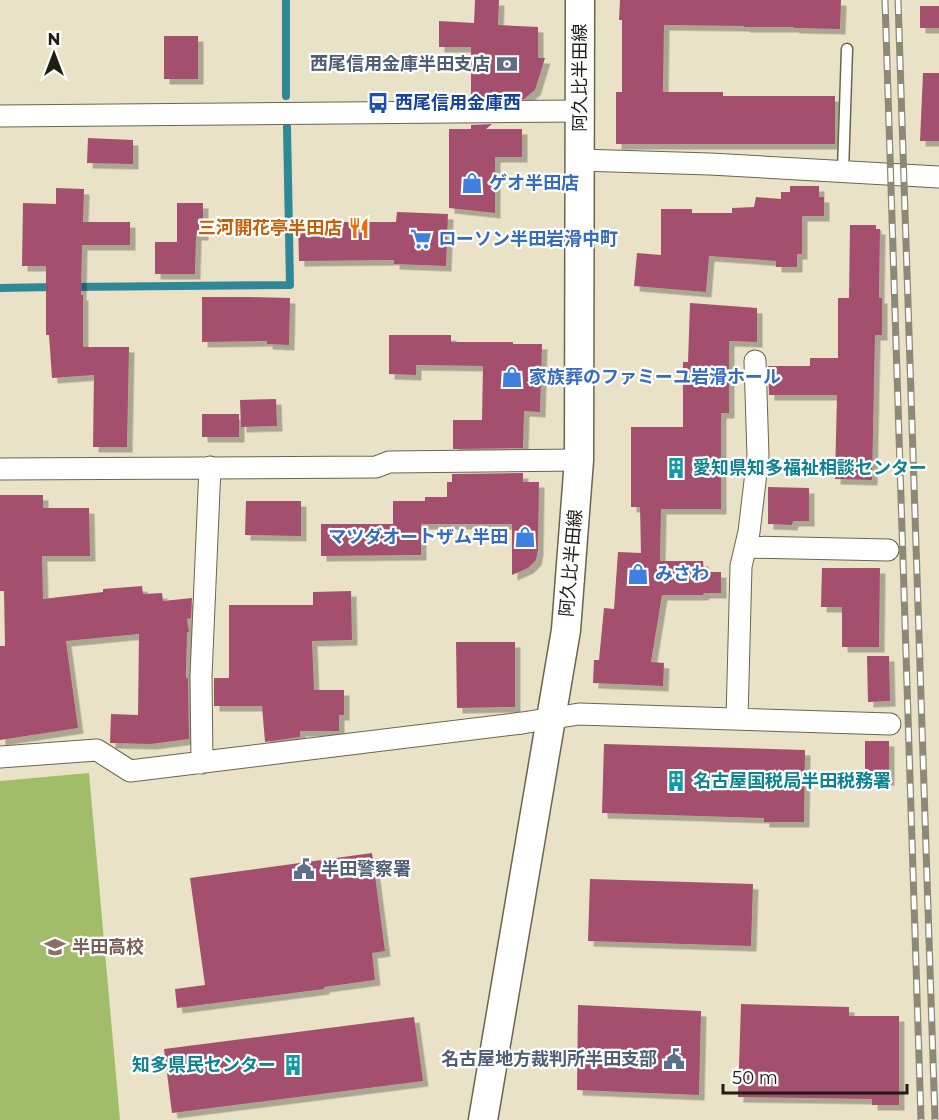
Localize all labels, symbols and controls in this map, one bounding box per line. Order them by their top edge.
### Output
north arrow [24,24,84,84]
street label: 阿久比半田線 [569,24,591,132]
text: N [48,30,60,49]
bank icon: 西尾信用金庫半田支店 [495,52,519,76]
place label: 西尾信用金庫半田支店 [310,53,490,75]
bus stop icon: 西尾信用金庫西 [366,91,390,115]
place label: 西尾信用金庫西 [395,92,521,114]
shop icon: ゲオ半田店 [460,171,484,195]
place label: ゲオ半田店 [489,172,579,194]
restaurant icon: 三河開花亭半田店 [347,216,371,240]
place label: 三河開花亭半田店 [198,217,342,239]
supermarket icon: ローソン半田岩滑中町 [409,227,433,251]
place label: ローソン半田岩滑中町 [438,228,618,250]
shop icon: 家族葬のファミーユ岩滑ホール [500,365,524,389]
place label: 家族葬のファミーユ岩滑ホール [529,366,781,388]
building icon: 愛知県知多福祉相談センター [664,456,688,480]
place label: 愛知県知多福祉相談センター [693,457,927,479]
street label: 阿久比半田線 [555,508,587,618]
shop icon: マツダオートザム半田 [513,525,537,549]
place label: マツダオートザム半田 [328,526,508,548]
shop icon: みさわ [626,562,650,586]
place label: みさわ [655,563,709,585]
building icon: 名古屋国税局半田税務署 [664,769,688,793]
place label: 名古屋国税局半田税務署 [693,770,891,792]
public building icon: 半田警察署 [292,857,316,881]
place label: 半田警察署 [321,858,411,880]
school or university icon: 半田高校 [43,935,67,959]
place label: 半田高校 [72,936,144,958]
public building icon: 名古屋地方裁判所半田支部 [662,1047,686,1071]
place label: 名古屋地方裁判所半田支部 [441,1048,657,1070]
building icon: 知多県民センター [281,1053,305,1077]
place label: 知多県民センター [132,1054,276,1076]
scale bar [723,1057,908,1095]
text: 50 m [732,1067,778,1089]

